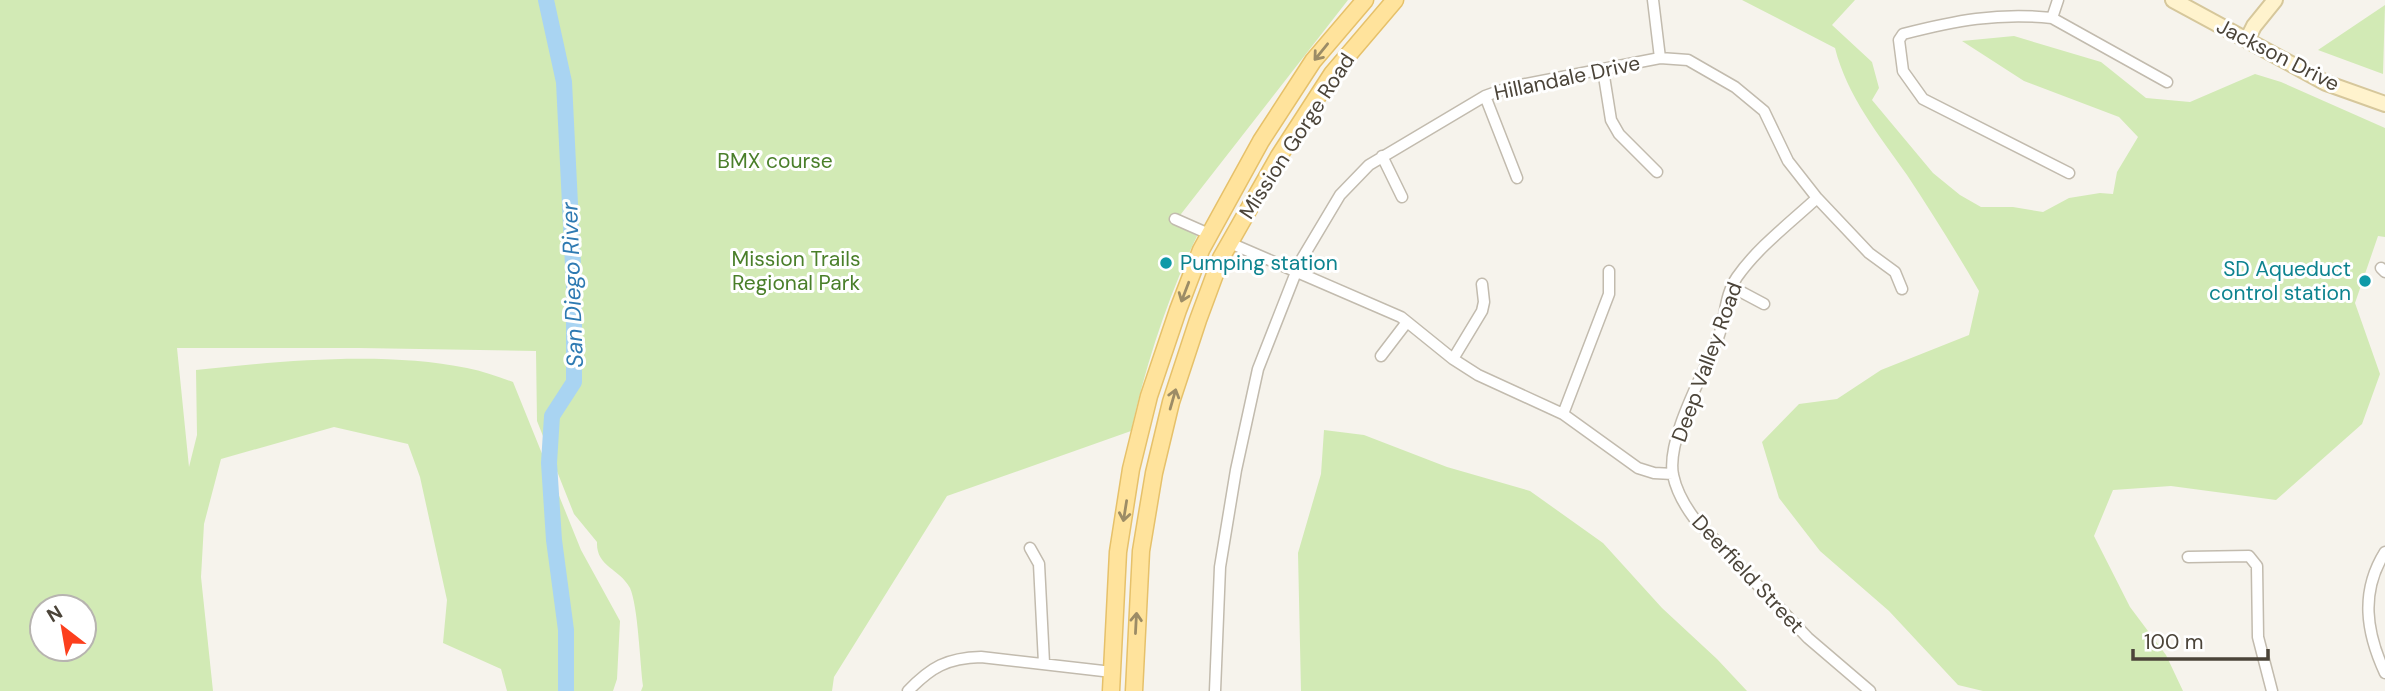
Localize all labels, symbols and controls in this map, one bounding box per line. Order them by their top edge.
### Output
street label: Jackson Drive [2212,12,2344,98]
one-way arrow [1313,43,1328,61]
street label: Mission Gorge Road [1233,48,1361,224]
street label: Hillandale Drive [1491,49,1643,107]
park label: BMX course [717,147,833,175]
water label: San Diego River [554,200,590,368]
park label: Mission Trails Regional Park [732,245,860,297]
place label: Pumping station [1180,249,1338,277]
marker: Pumping station [1158,255,1174,271]
place label: SD Aqueduct control station [2209,255,2351,307]
marker: SD Aqueduct control station [2357,273,2373,289]
street label: Deep Valley Road [1665,278,1749,446]
one-way arrow [1177,280,1190,302]
one-way arrow [1167,388,1180,410]
one-way arrow [1118,499,1131,522]
street label: Deerfield Street [1686,509,1810,639]
north arrow [28,593,98,663]
text: N [42,600,67,628]
one-way arrow [1130,612,1143,635]
scale bar [2133,618,2268,662]
text: 100 m [2144,628,2204,656]

